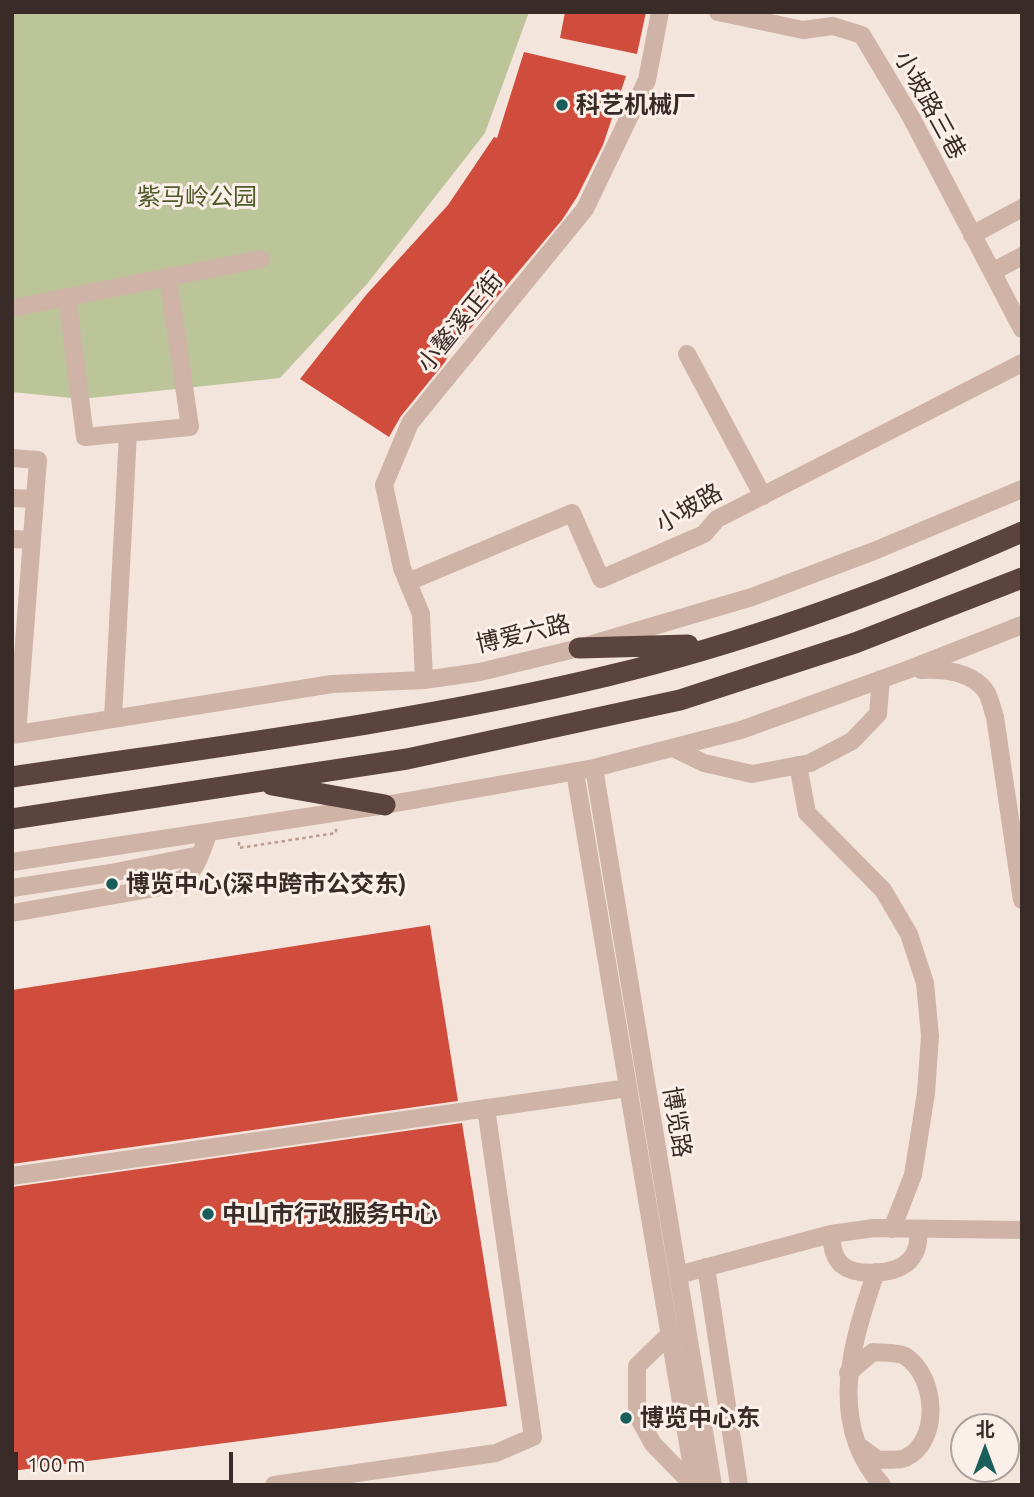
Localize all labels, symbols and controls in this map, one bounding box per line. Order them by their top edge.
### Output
street label: 小坡路三巷 [888,46,972,164]
place label: 科艺机械厂 [576,91,696,119]
marker: 科艺机械厂 [554,97,570,113]
park label: 紫马岭公园 [137,183,257,211]
street label: 小鳌溪正街 [411,266,509,378]
street label: 小坡路 [651,478,727,538]
street label: 博爱六路 [473,609,573,659]
place label: 博览中心(深中跨市公交东) [126,870,407,898]
marker: 博览中心(深中跨市公交东) [104,876,120,892]
street label: 博览路 [657,1084,697,1160]
place label: 中山市行政服务中心 [222,1200,438,1228]
marker: 中山市行政服务中心 [200,1206,216,1222]
place label: 博览中心东 [640,1404,760,1432]
marker: 博览中心东 [618,1410,634,1426]
north arrow [950,1413,1020,1483]
text: 北 [975,1418,995,1440]
scale bar [18,1438,236,1482]
text: 100 m [27,1452,85,1476]

